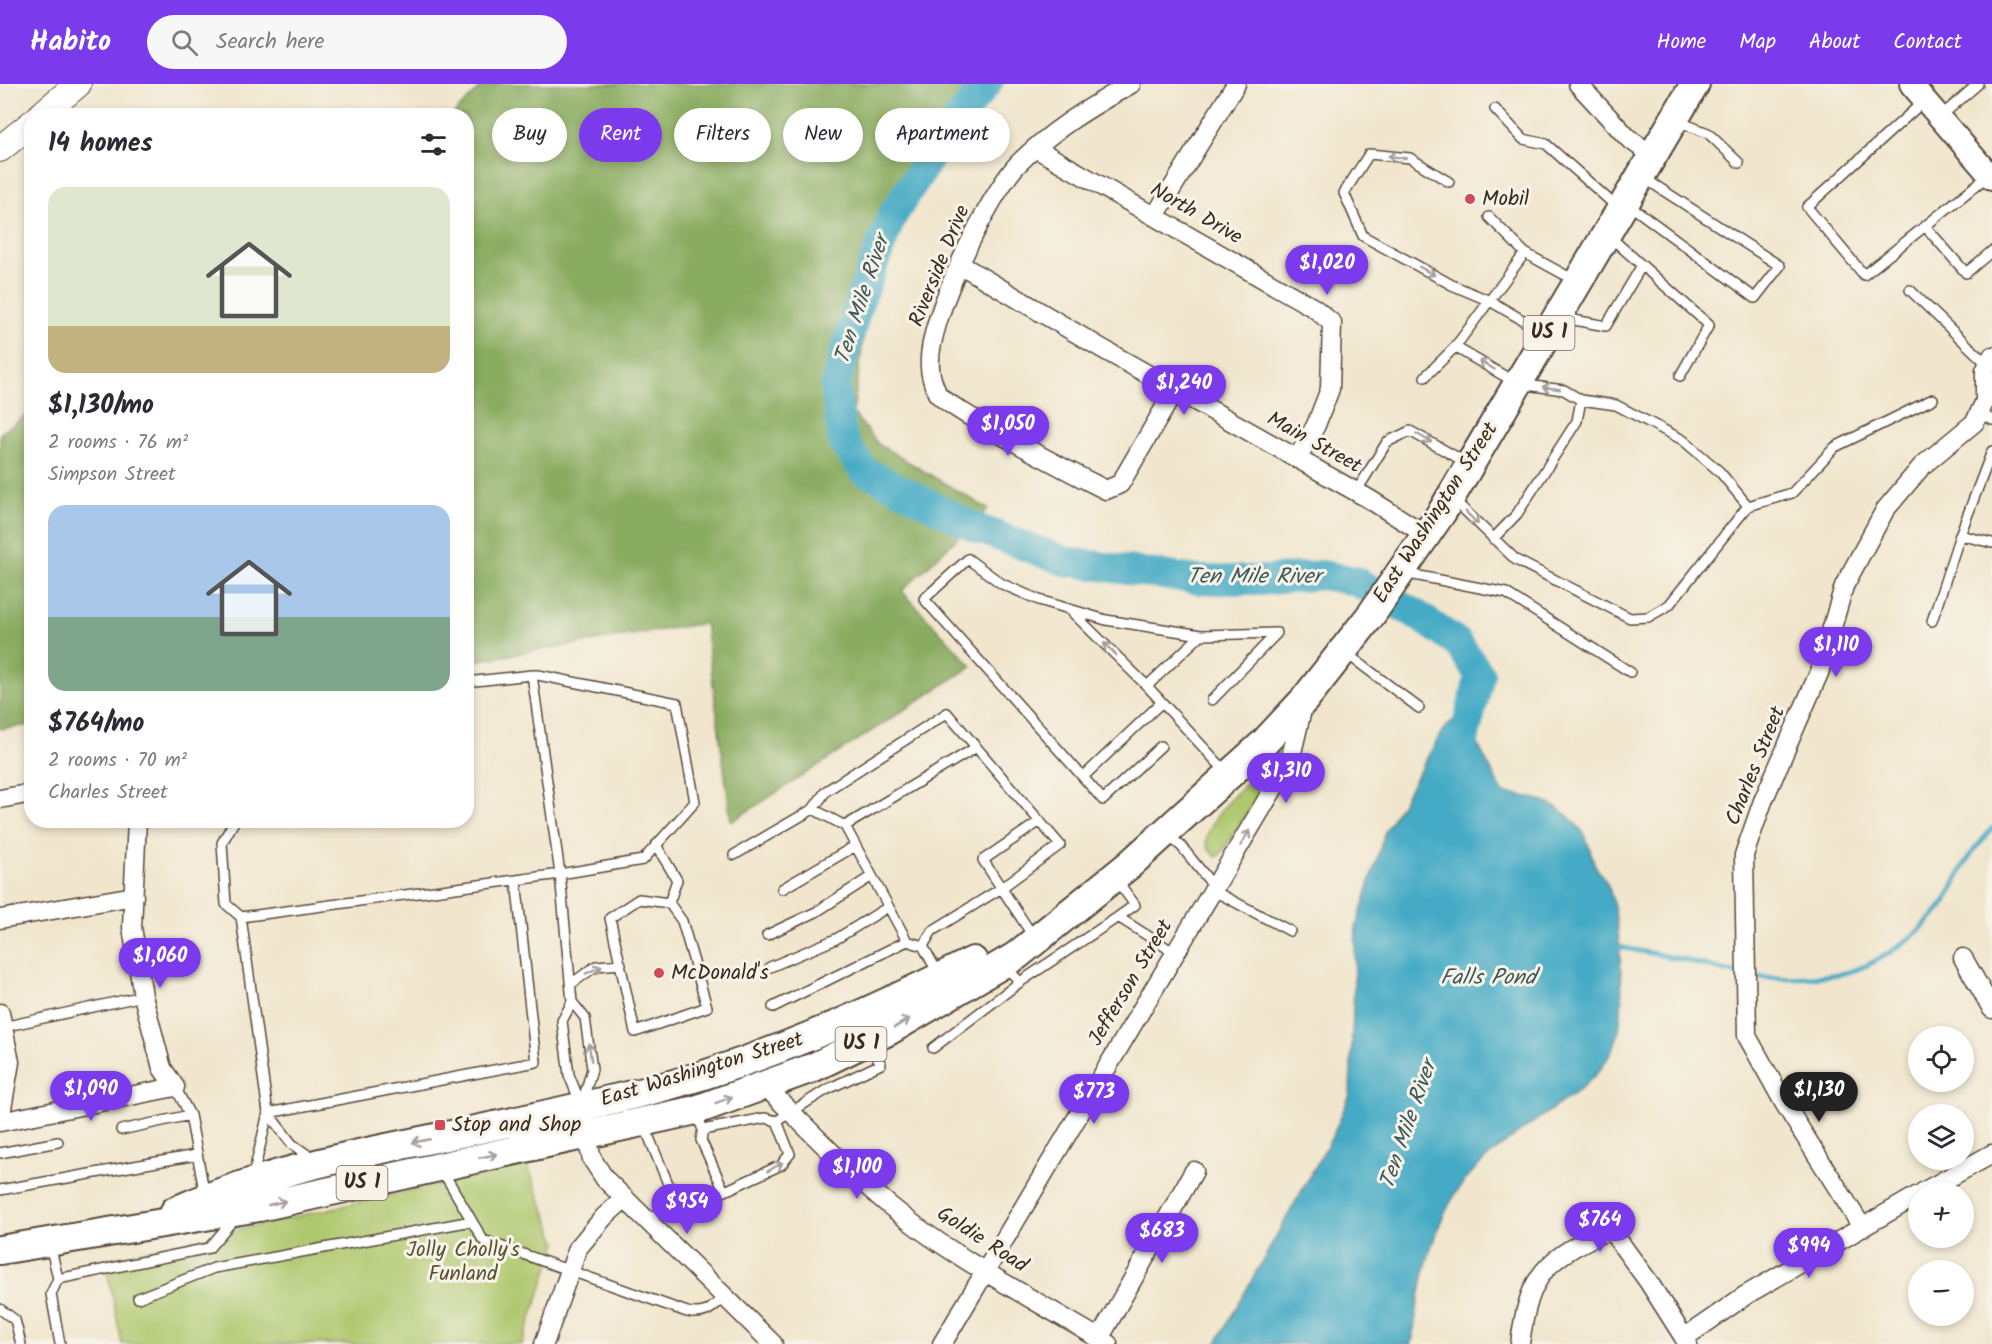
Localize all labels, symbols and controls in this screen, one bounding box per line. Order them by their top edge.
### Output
search box [147,15,567,69]
text: Habito [30,20,111,65]
text: Search here [216,25,325,60]
icon: search [168,26,201,59]
text: Home [1657,26,1706,59]
text: Map [1739,26,1776,59]
text: About [1809,26,1860,59]
text: Contact [1893,26,1962,59]
chip: Buy [492,108,567,162]
chip: Rent [579,108,662,162]
chip: Filters [674,108,771,162]
chip: New [783,108,863,162]
chip: Apartment [875,108,1010,162]
text: 14 homes [48,123,153,165]
icon: filters [417,128,450,161]
one-way arrow [1388,151,1408,162]
street label: North Drive [1143,174,1249,254]
place label: Mobil [1482,183,1529,216]
marker: Mobil [1463,192,1477,206]
street label: Riverside Drive [901,200,980,332]
icon: home [195,226,303,334]
water label: Ten Mile River [826,227,902,369]
pin: $1,020 [1278,245,1376,296]
text: $1,020 [1299,248,1355,280]
one-way arrow [1418,266,1435,278]
road number: US 1 [1524,316,1574,350]
one-way arrow [1479,359,1496,371]
pin: $1,240 [1135,365,1233,416]
text: $1,240 [1156,368,1212,400]
one-way arrow [1542,383,1562,394]
text: $1,130/mo [48,385,154,427]
street label: Main Street [1260,403,1368,483]
pin: $1,050 [959,406,1057,457]
text: $1,050 [981,409,1035,441]
street label: East Washington Street [1365,415,1508,610]
text: 2 rooms · 76 m² [48,427,188,459]
one-way arrow [1415,432,1432,444]
text: Simpson Street [48,459,176,491]
one-way arrow [1464,511,1479,525]
icon: home [195,544,303,652]
water label: Ten Mile River [1187,560,1325,595]
pin: $1,110 [1787,627,1885,678]
text: $1,110 [1813,630,1859,662]
one-way arrow [1102,641,1117,656]
street label: Charles Street [1717,701,1795,831]
text: $764/mo [48,703,144,745]
text: 2 rooms · 70 m² [48,745,187,777]
pin: $1,310 [1237,753,1335,804]
text: $1,310 [1261,756,1311,788]
text: Charles Street [48,777,168,809]
one-way arrow [1240,830,1252,847]
street label: Jefferson Street [1080,913,1182,1053]
pin: $1,060 [111,938,209,989]
text: $1,060 [133,941,187,973]
place label: McDonald's [671,957,769,990]
water label: Falls Pond [1440,961,1541,996]
one-way arrow [585,964,603,975]
marker: McDonald's [652,966,666,980]
one-way arrow [893,1016,910,1028]
street label: East Washington Street [596,1023,808,1117]
map controls [1908,1026,1974,1326]
button: locate [1908,1026,1974,1092]
road number: US 1 [836,1027,886,1061]
one-way arrow [584,1043,595,1063]
water label: Ten Mile River [1371,1052,1449,1194]
pin: $1,090 [42,1071,140,1122]
pin: $1,130 [1770,1072,1868,1123]
text: $1,090 [64,1074,118,1106]
pin: $773 [1058,1074,1130,1125]
text: $1,130 [1794,1075,1844,1107]
text: $773 [1073,1077,1115,1109]
one-way arrow [714,1094,733,1105]
button: layers [1908,1104,1974,1170]
place label: Stop and Shop [452,1109,581,1142]
marker: Stop and Shop [433,1118,447,1132]
one-way arrow [412,1136,432,1147]
pin: $1,100 [808,1149,906,1200]
one-way arrow [477,1150,497,1161]
text: $1,100 [832,1152,882,1184]
one-way arrow [766,1161,783,1173]
road number: US 1 [336,1166,388,1200]
button: + [1908,1182,1974,1248]
pin: $954 [651,1184,723,1235]
text: $954 [666,1187,708,1219]
one-way arrow [267,1196,286,1208]
street label: Goldie Road [930,1198,1035,1282]
pin: $764 [1564,1202,1636,1253]
text: $764 [1578,1205,1622,1237]
pin: $683 [1126,1213,1198,1264]
text: $683 [1139,1216,1185,1248]
pin: $994 [1773,1228,1845,1279]
text: $994 [1788,1231,1830,1263]
park label: Jolly Cholly's Funland [406,1234,520,1291]
button: − [1908,1260,1974,1326]

